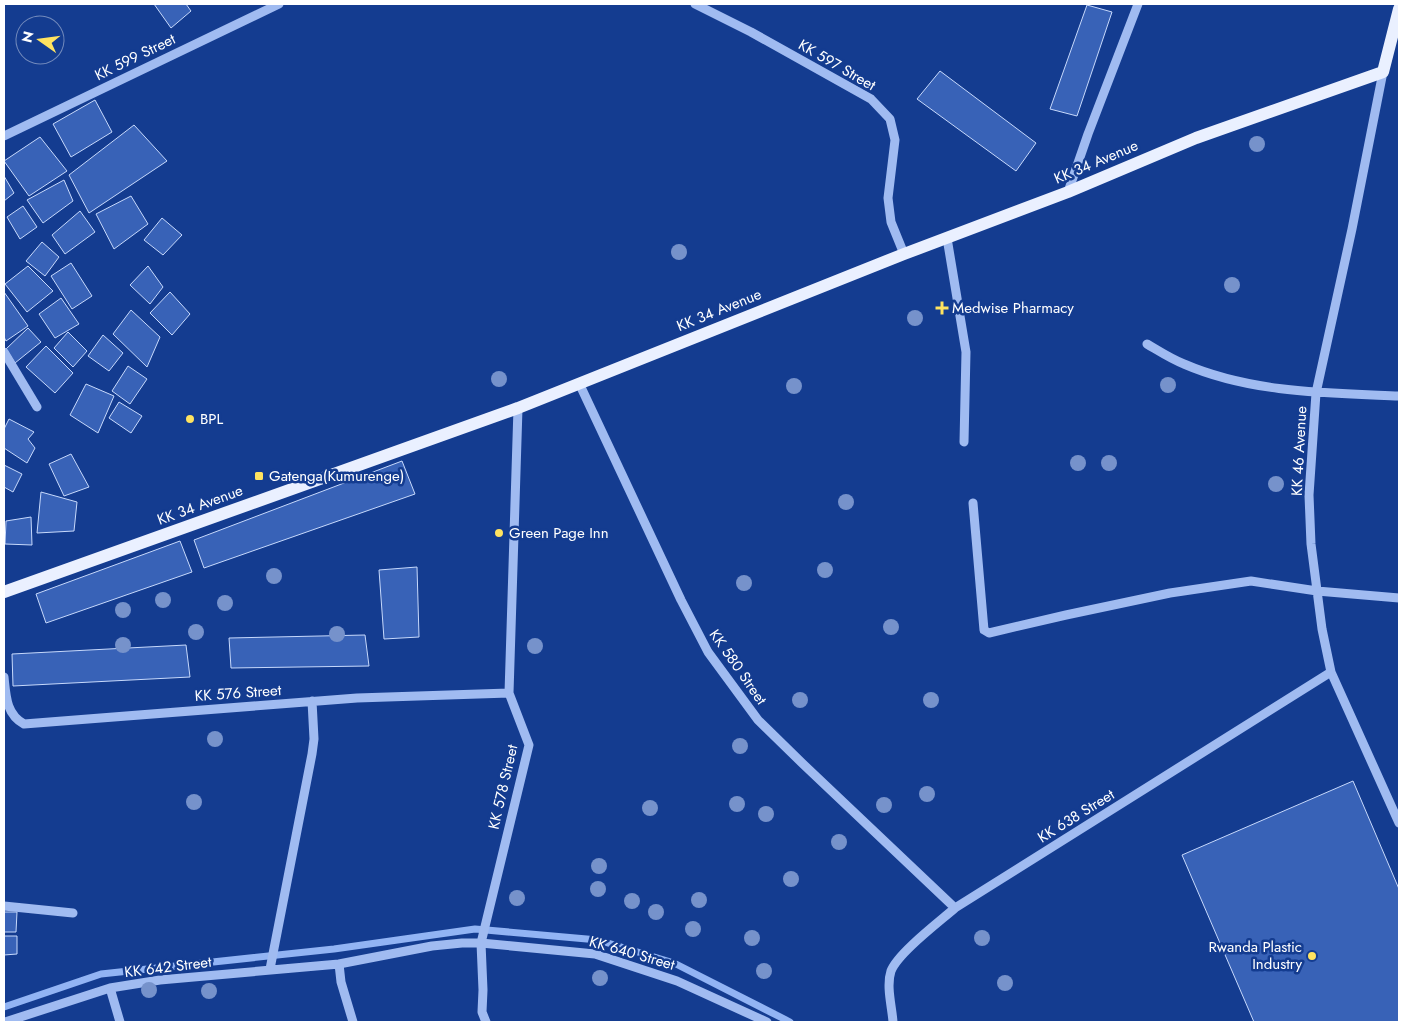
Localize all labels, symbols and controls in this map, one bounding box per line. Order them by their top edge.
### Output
north arrow [15,15,65,65]
street label: KK 599 Street [91,28,179,86]
text: N [16,29,38,45]
street label: KK 597 Street [794,34,880,96]
street label: KK 34 Avenue [1050,134,1142,190]
street label: KK 34 Avenue [673,283,765,337]
place label: Medwise Pharmacy [952,297,1074,319]
marker: Medwise Pharmacy [936,302,948,314]
street label: KK 46 Avenue [1286,405,1312,497]
place label: BPL [200,408,224,430]
marker: BPL [184,413,196,425]
place label: Gatenga(Kumurenge) [269,465,404,487]
marker: Gatenga(Kumurenge) [253,470,265,482]
street label: KK 34 Avenue [154,479,246,531]
place label: Green Page Inn [509,522,609,544]
marker: Green Page Inn [493,527,505,539]
street label: KK 580 Street [704,625,772,709]
street label: KK 576 Street [194,679,282,707]
street label: KK 578 Street [483,742,524,832]
street label: KK 638 Street [1033,783,1119,848]
street label: KK 640 Street [587,930,678,976]
place label: Rwanda Plastic Industry [1208,936,1302,975]
marker: Rwanda Plastic Industry [1306,950,1318,962]
street label: KK 642 Street [123,951,213,983]

